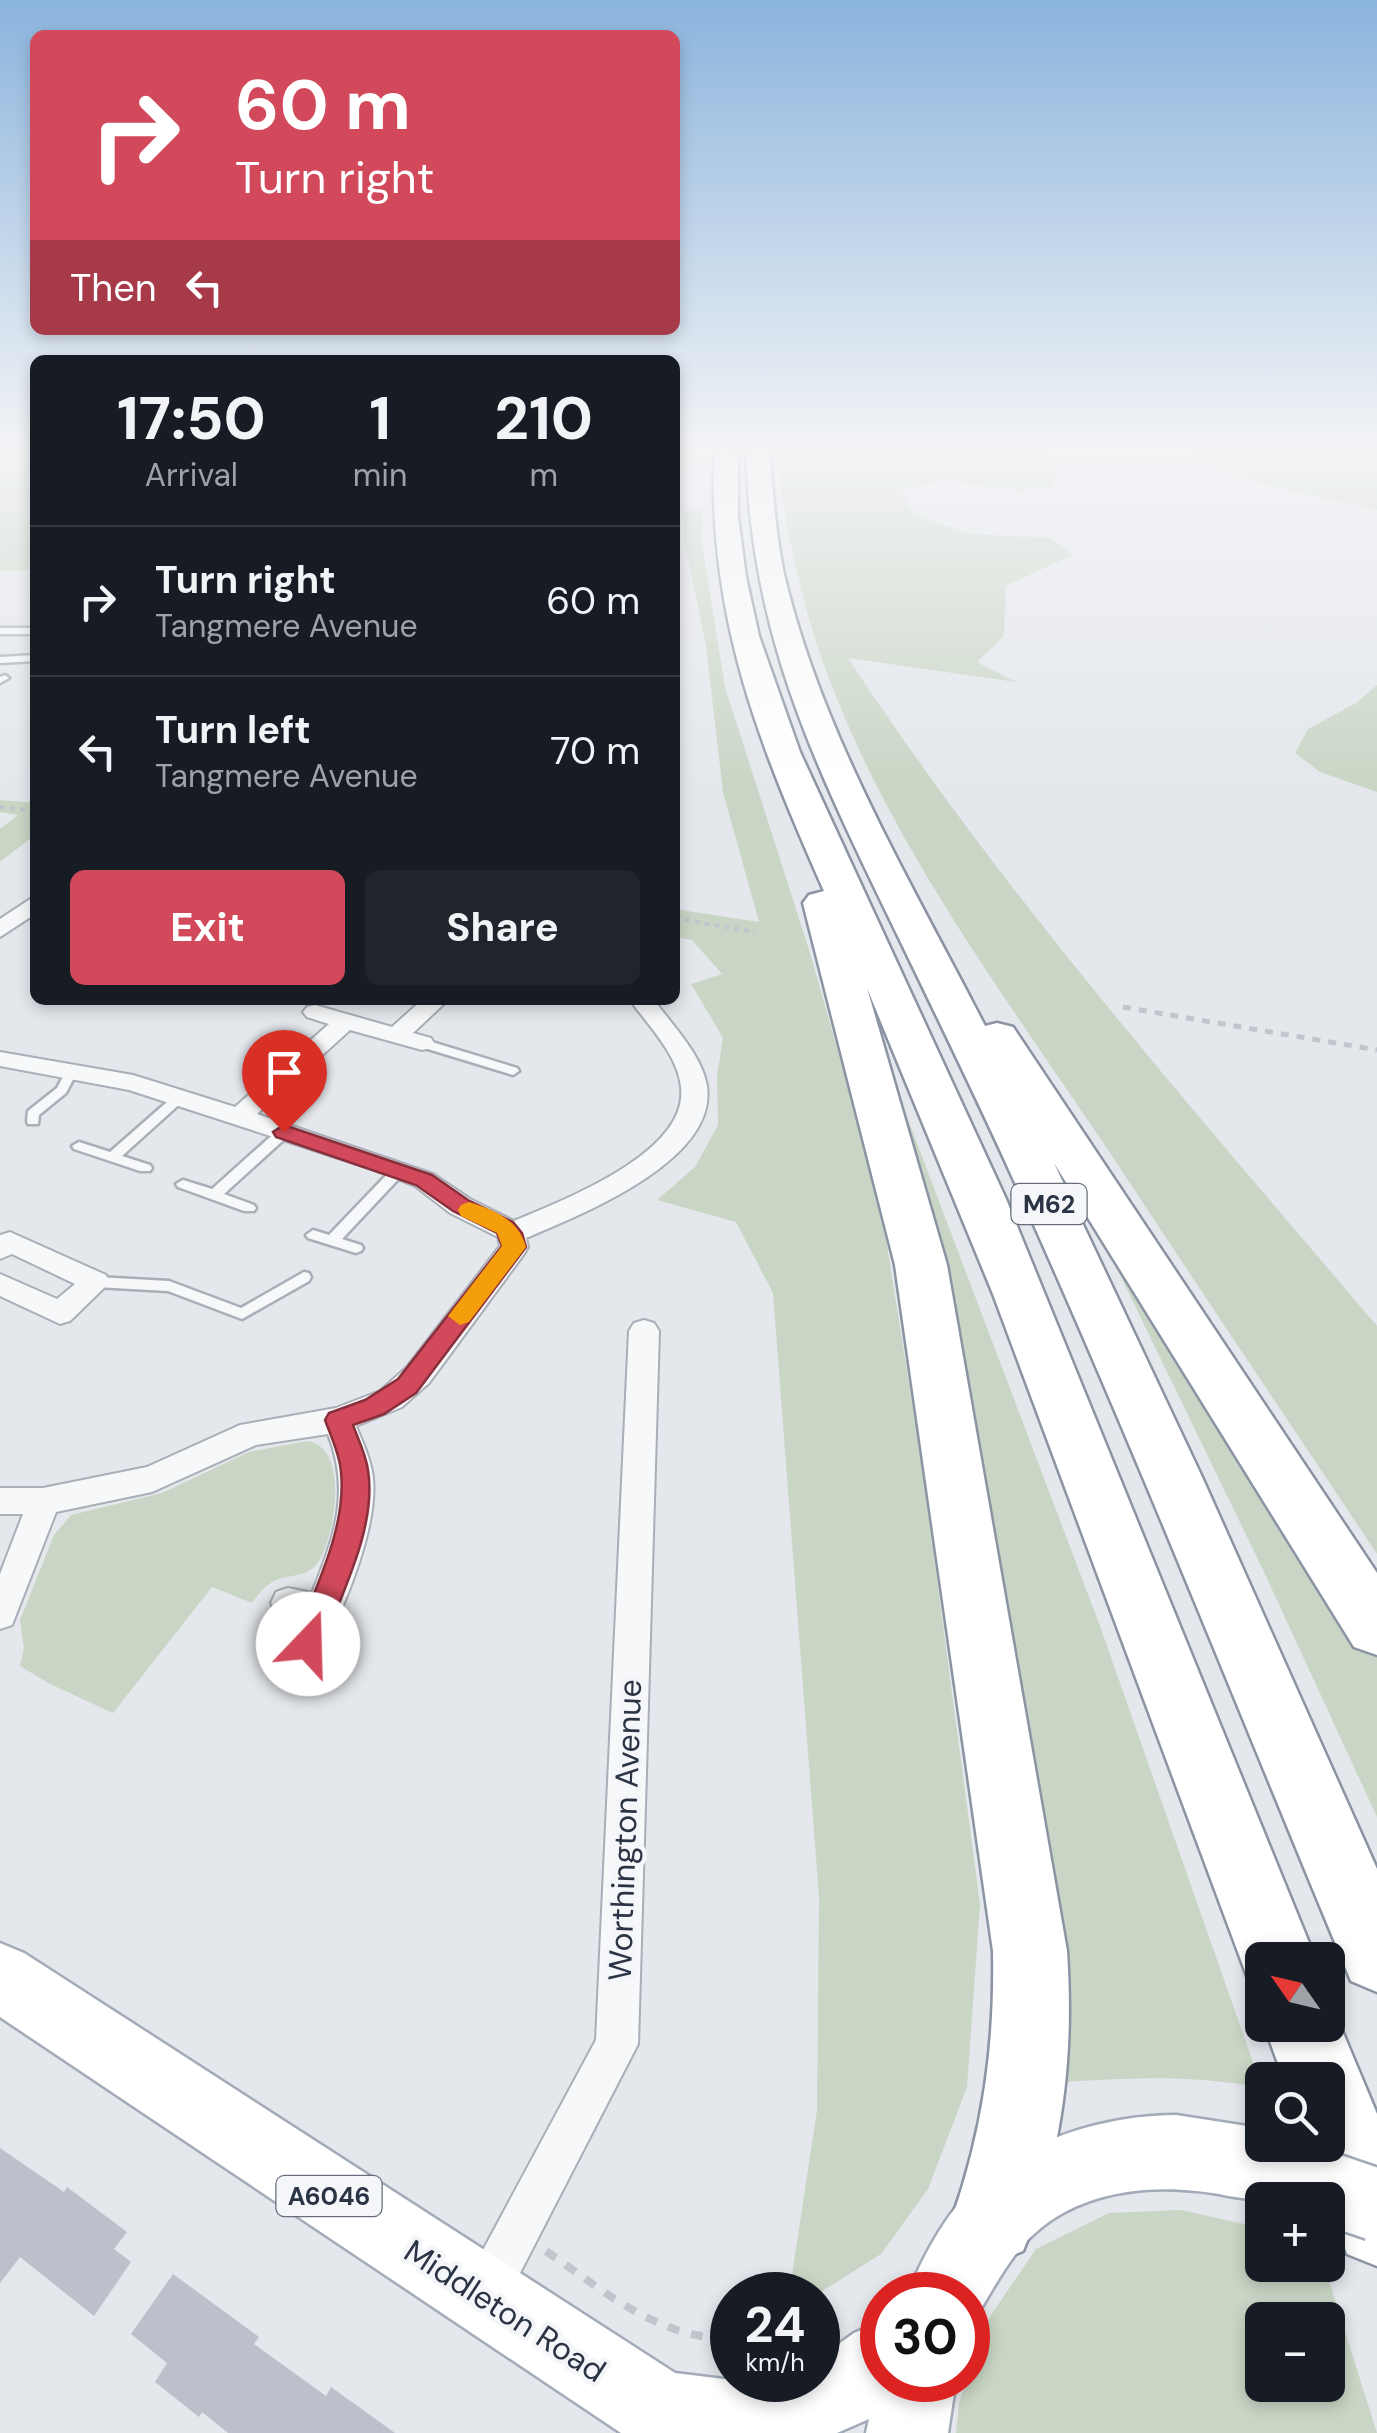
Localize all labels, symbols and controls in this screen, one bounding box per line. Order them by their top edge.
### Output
text: 60 m [235,60,411,151]
icon: right [70,70,200,200]
text: Turn right [235,148,434,207]
icon: left [177,260,232,315]
text: Then [70,263,157,313]
text: 17:50 [117,379,266,458]
text: 1 [369,379,391,458]
text: 210 [494,379,593,458]
text: Arrival [145,454,238,496]
text: min [353,454,407,496]
text: m [529,454,558,496]
text: Turn right [155,555,336,605]
icon: right [70,574,125,629]
text: 60 m [546,576,640,626]
text: Tangmere Avenue [155,605,418,647]
text: Turn left [155,705,311,755]
icon: left [70,724,125,779]
text: 70 m [550,726,640,776]
text: Tangmere Avenue [155,755,418,797]
button: Exit [70,870,345,985]
button: Share [365,870,640,985]
pin [242,1030,327,1133]
icon: arrive [257,1045,312,1100]
road number: M62 [1012,1184,1086,1224]
position arrow [256,1592,360,1696]
street label: Worthington Avenue [599,1679,651,1981]
north arrow [1245,1942,1345,2042]
map controls [1245,1942,1345,2402]
button: search [1245,2062,1345,2162]
road number: A6046 [276,2176,382,2216]
button: + [1245,2182,1345,2282]
street label: Middleton Road [396,2230,614,2392]
speed limit sign: 30 [860,2272,990,2402]
text: 24 [745,2292,806,2358]
button: − [1245,2302,1345,2402]
text: km/h [745,2346,805,2379]

